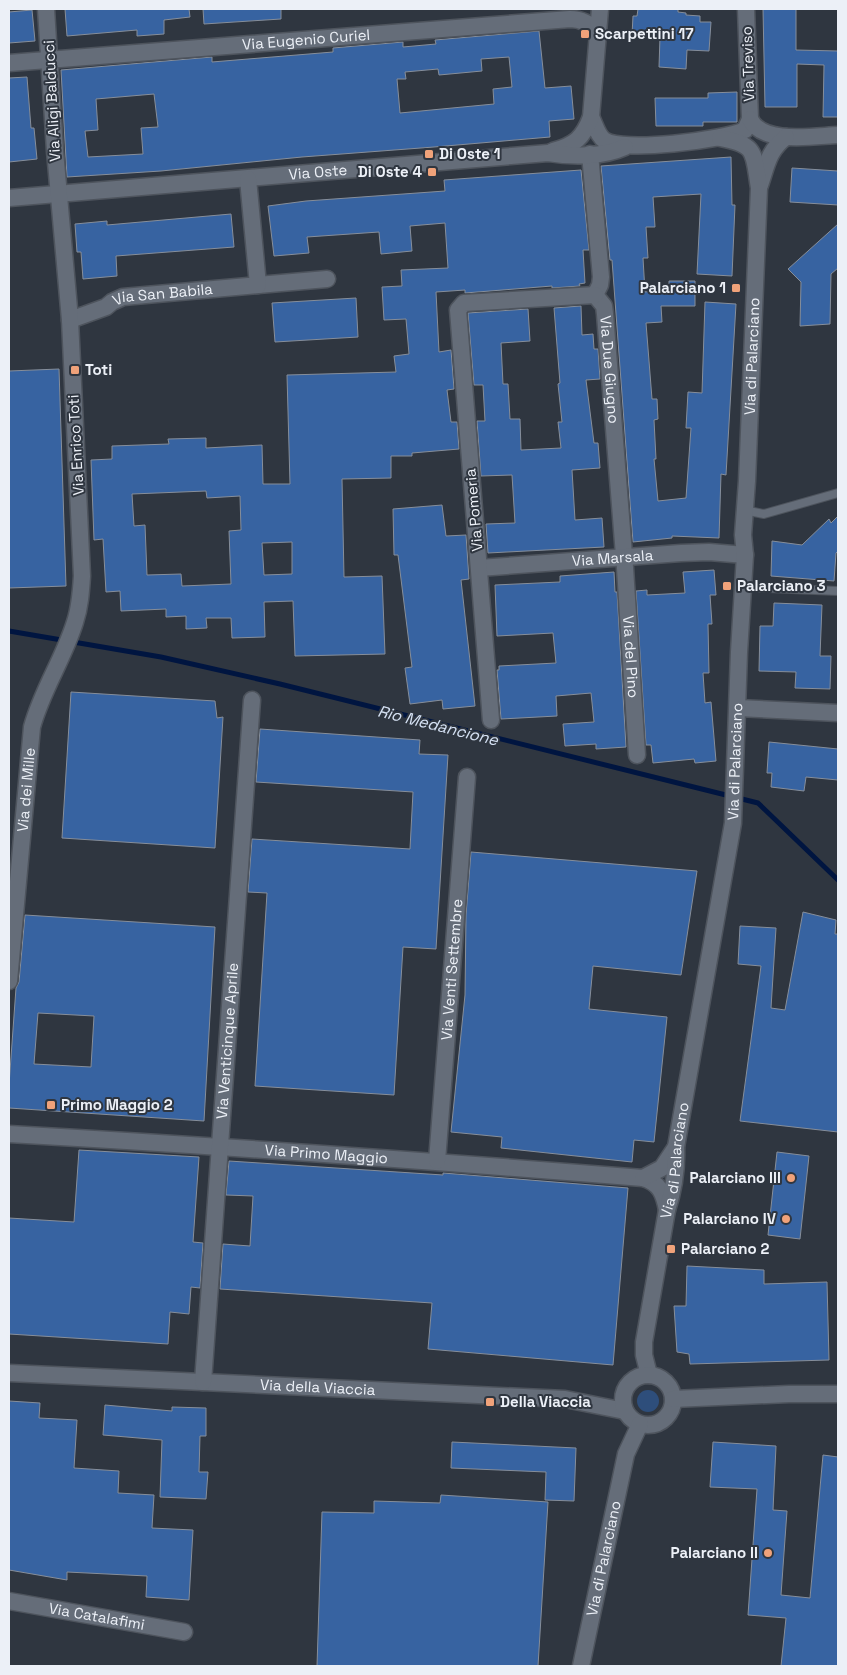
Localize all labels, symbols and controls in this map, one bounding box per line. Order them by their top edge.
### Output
place label: Scarpettini 17 [595,24,694,43]
street label: Via Eugenio Curiel [241,25,371,54]
street label: Via Treviso [737,26,758,102]
marker: Scarpettini 17 [579,28,591,40]
street label: Via Aligi Balducci [39,40,64,162]
place label: Di Oste 1 [439,144,500,163]
marker: Di Oste 1 [423,148,435,160]
street label: Via Oste [288,160,348,184]
place label: Di Oste 4 [358,162,422,181]
marker: Di Oste 4 [426,166,438,178]
place label: Palarciano 1 [640,278,726,297]
street label: Via San Babila [109,279,214,310]
marker: Palarciano 1 [730,282,742,294]
street label: Via di Palarciano [740,297,764,415]
street label: Via Due Giugno [596,315,624,424]
place label: Toti [85,360,112,379]
marker: Toti [69,364,81,376]
street label: Via Enrico Toti [63,394,88,496]
street label: Via Pomeria [460,467,487,552]
street label: Via Marsala [571,545,654,570]
place label: Palarciano 3 [737,576,826,595]
marker: Palarciano 3 [721,580,733,592]
street label: Via del Pino [619,615,643,699]
water label: Rio Medancione [376,700,501,751]
street label: Via di Palarciano [723,702,746,821]
street label: Via dei Mille [13,747,39,833]
street label: Via Venti Settembre [436,898,466,1041]
street label: Via Venticinque Aprile [212,962,242,1120]
place label: Primo Maggio 2 [61,1095,173,1114]
marker: Primo Maggio 2 [45,1099,57,1111]
street label: Via di Palarciano [656,1101,693,1220]
street label: Via Primo Maggio [264,1140,389,1168]
place label: Palarciano III [690,1168,781,1187]
marker: Palarciano III [785,1172,797,1184]
place label: Palarciano IV [683,1209,776,1228]
marker: Palarciano IV [780,1213,792,1225]
place label: Palarciano 2 [681,1239,770,1258]
marker: Palarciano 2 [665,1243,677,1255]
street label: Via della Viaccia [260,1375,376,1399]
place label: Della Viaccia [500,1392,591,1411]
marker: Della Viaccia [484,1396,496,1408]
street label: Via di Palarciano [582,1499,625,1618]
place label: Palarciano II [670,1543,758,1562]
marker: Palarciano II [762,1547,774,1559]
street label: Via Catalafimi [47,1598,146,1634]

